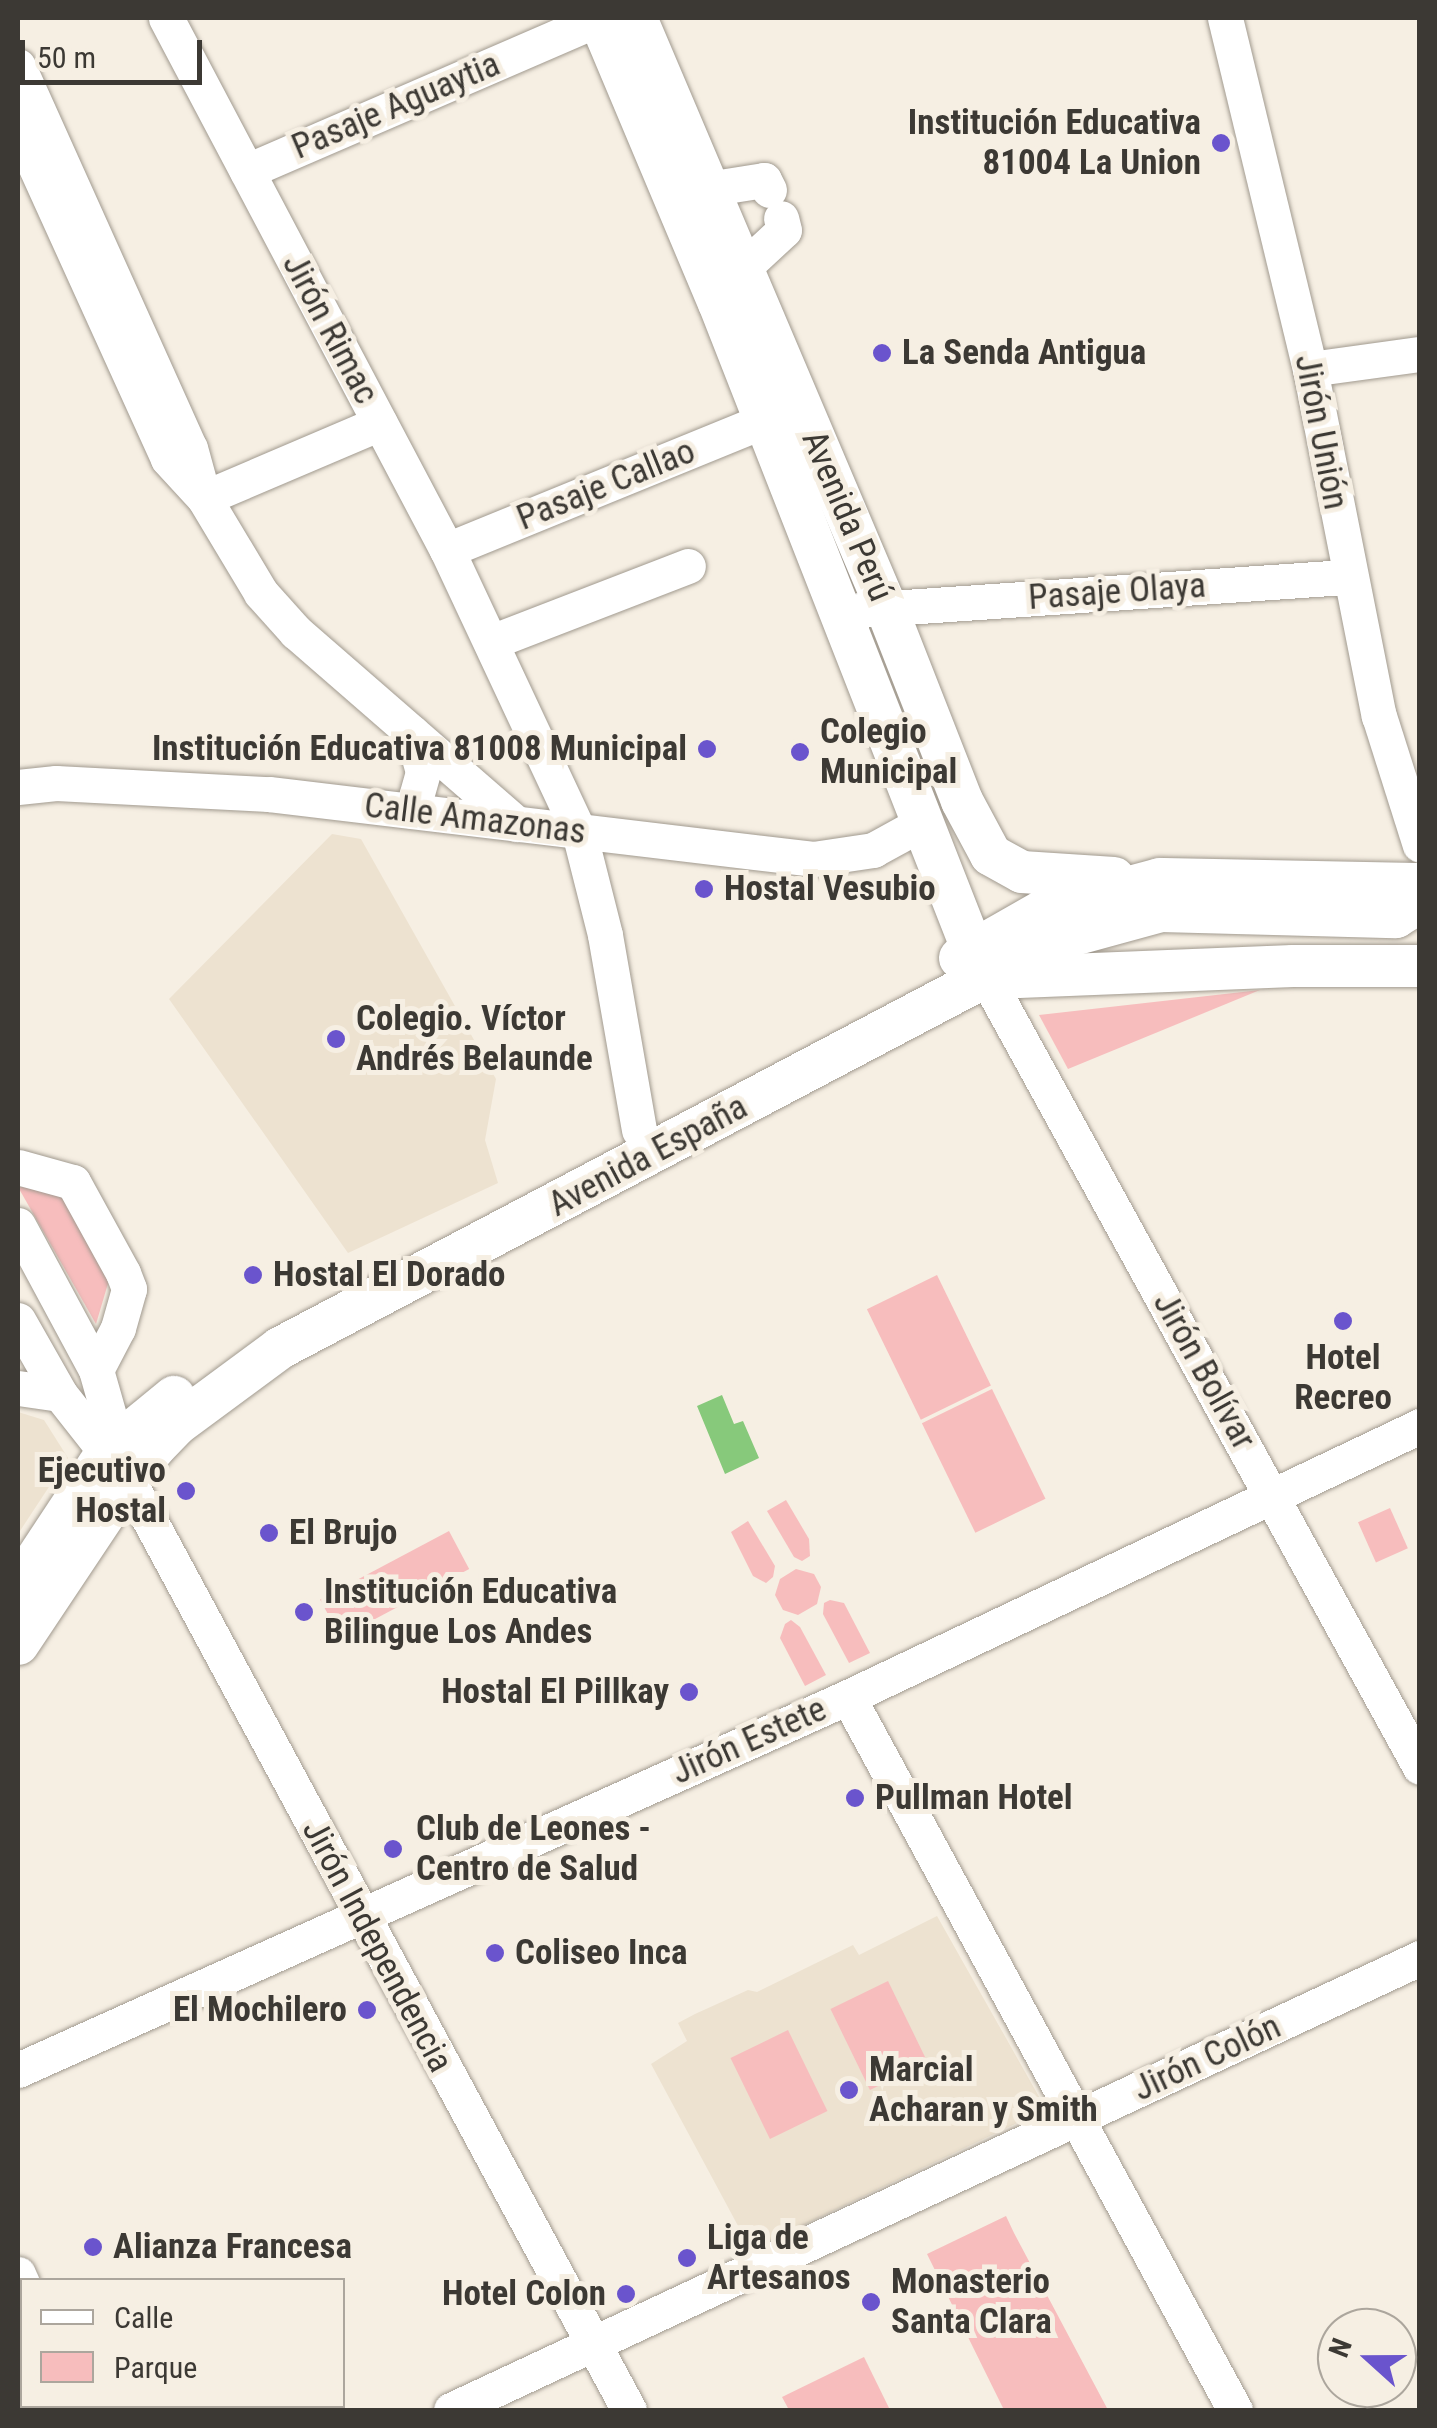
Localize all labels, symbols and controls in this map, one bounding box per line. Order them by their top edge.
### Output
scale bar [25,20,208,82]
text: 50 m [37,40,96,75]
street label: Pasaje Aguaytia [286,43,506,169]
place label: Institución Educativa 81004 La Union [908,102,1201,184]
marker: Institución Educativa 81004 La Union [1210,132,1232,154]
street label: Jirón Rimac [273,247,387,411]
place label: La Senda Antigua [902,332,1146,374]
marker: La Senda Antigua [871,342,893,364]
street label: Jirón Unión [1285,351,1357,513]
street label: Avenida Perú [792,425,902,607]
street label: Pasaje Callao [511,430,701,540]
street label: Pasaje Olaya [1027,565,1207,619]
place label: Colegio Municipal [820,711,957,793]
place label: Institución Educativa 81008 Municipal [152,728,687,770]
marker: Institución Educativa 81008 Municipal [696,738,718,760]
marker: Colegio Municipal [789,741,811,763]
street label: Calle Amazonas [362,785,588,853]
place label: Hostal Vesubio [724,868,936,910]
marker: Hostal Vesubio [693,878,715,900]
place label: Colegio. Víctor Andrés Belaunde [356,998,593,1080]
marker: Colegio. Víctor Andrés Belaunde [325,1028,347,1050]
street label: Avenida España [542,1086,754,1226]
place label: Hostal El Dorado [273,1254,505,1296]
marker: Hostal El Dorado [242,1264,264,1286]
street label: Jirón Bolívar [1144,1285,1264,1457]
marker: Hotel Recreo [1332,1310,1354,1332]
place label: Hotel Recreo [1294,1337,1392,1419]
place label: Ejecutivo Hostal [38,1450,166,1532]
marker: Ejecutivo Hostal [175,1480,197,1502]
place label: El Brujo [289,1512,397,1554]
marker: El Brujo [258,1522,280,1544]
place label: Institución Educativa Bilingue Los Andes [324,1571,617,1653]
marker: Institución Educativa Bilingue Los Andes [293,1601,315,1623]
place label: Hostal El Pillkay [441,1671,669,1713]
marker: Hostal El Pillkay [678,1681,700,1703]
street label: Jirón Estete [665,1688,833,1794]
place label: Pullman Hotel [875,1777,1073,1819]
marker: Pullman Hotel [844,1787,866,1809]
place label: Club de Leones - Centro de Salud [416,1808,651,1890]
street label: Jirón Independencia [293,1813,461,2079]
marker: Club de Leones - Centro de Salud [380,1836,406,1862]
place label: Coliseo Inca [515,1932,687,1974]
marker: Coliseo Inca [484,1942,506,1964]
place label: El Mochilero [173,1989,347,2031]
marker: El Mochilero [356,1999,378,2021]
street label: Jirón Colón [1127,2006,1287,2110]
place label: Marcial Acharan y Smith [869,2049,1098,2131]
marker: Marcial Acharan y Smith [838,2079,860,2101]
place label: Liga de Artesanos [707,2217,851,2299]
place label: Alianza Francesa [113,2226,352,2268]
marker: Alianza Francesa [82,2236,104,2258]
marker: Liga de Artesanos [676,2247,698,2269]
place label: Monasterio Santa Clara [891,2261,1052,2343]
place label: Hotel Colon [442,2273,606,2315]
legend [20,2278,345,2408]
marker: Hotel Colon [615,2283,637,2305]
marker: Monasterio Santa Clara [860,2291,882,2313]
text: Calle [114,2300,173,2335]
north arrow [1317,2308,1417,2408]
text: N [1322,2334,1359,2362]
text: Parque [114,2350,197,2385]

